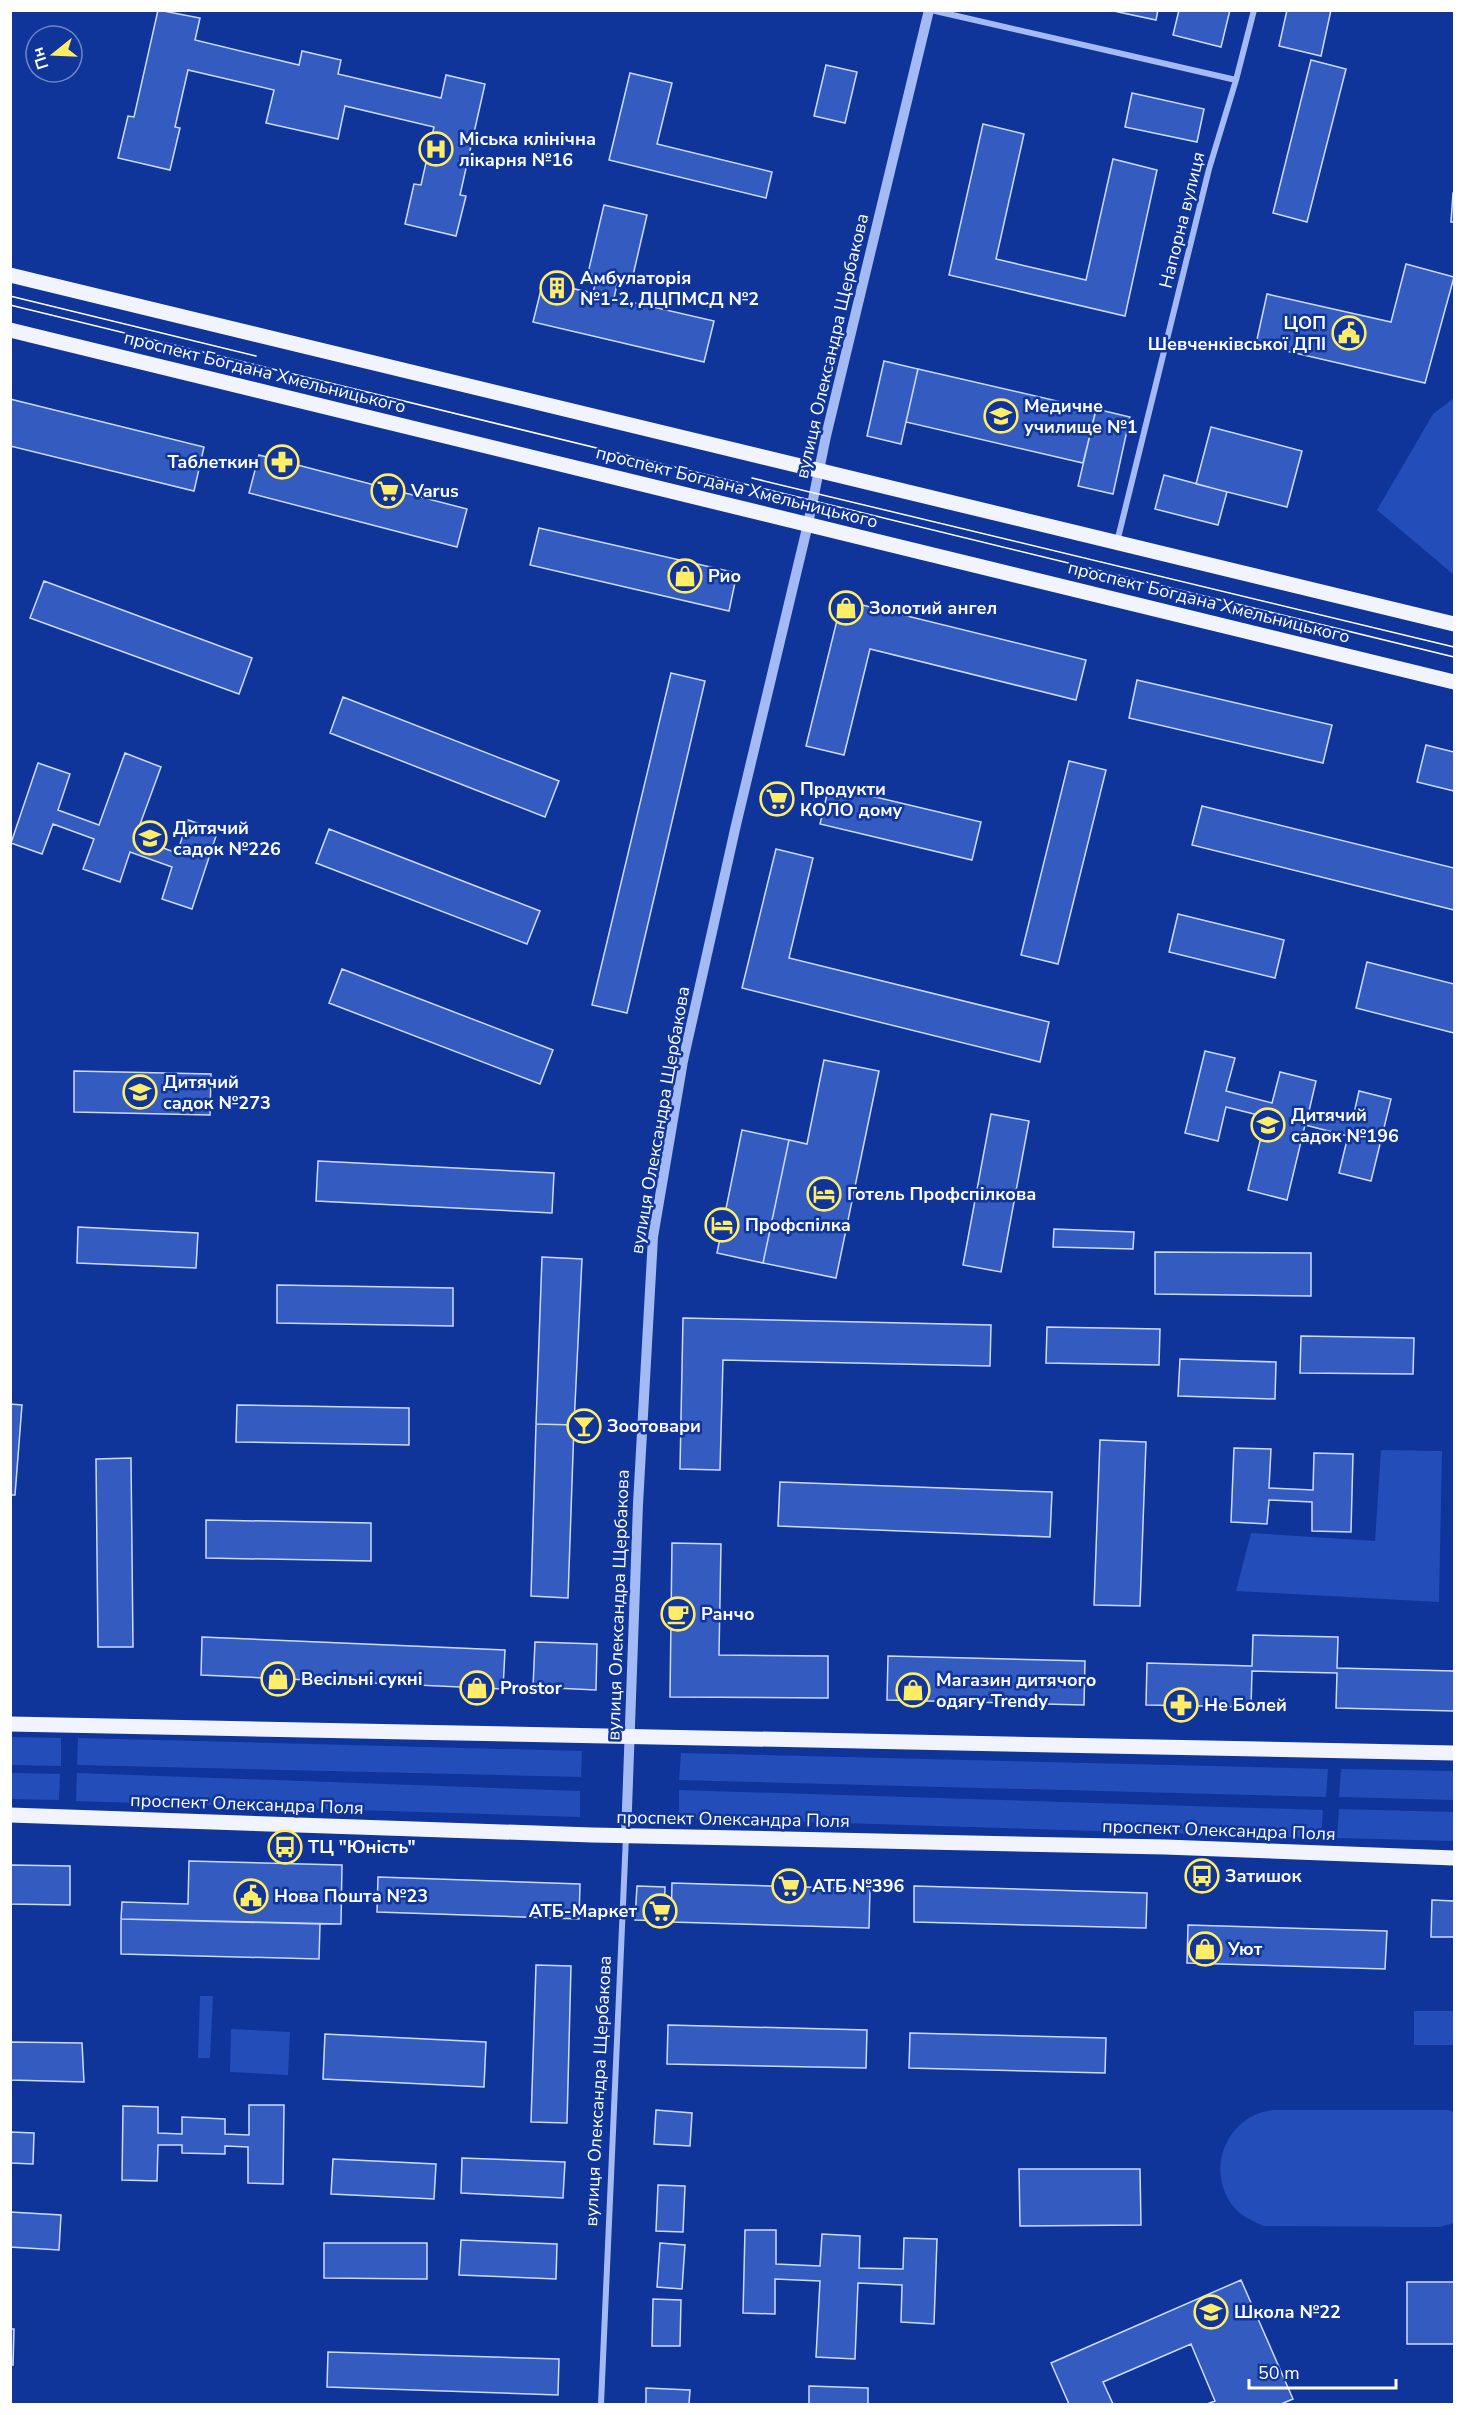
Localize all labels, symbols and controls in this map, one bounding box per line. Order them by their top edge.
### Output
north arrow [24,24,84,84]
text: Пн [27,44,55,72]
place label: Міська клінічна лікарня №16 [459,127,596,172]
hospital icon: Міська клінічна лікарня №16 [418,131,454,167]
street label: Напорна вулиця [1153,149,1211,291]
street label: вулиця Олександра Щербакова [790,211,874,481]
place label: Амбулаторія №1-2, ДЦПМСД №2 [580,266,759,311]
building icon: Амбулаторія №1-2, ДЦПМСД №2 [539,270,575,306]
place label: ЦОП Шевченківської ДПІ [1148,311,1326,356]
public building icon: ЦОП Шевченківської ДПІ [1331,315,1367,351]
street label: проспект Богдана Хмельницького [121,325,409,419]
place label: Медичне училище №1 [1024,394,1138,439]
school or university icon: Медичне училище №1 [983,398,1019,434]
street label: проспект Богдана Хмельницького [593,440,881,534]
pharmacy icon: Таблеткин [264,444,300,480]
place label: Таблеткин [168,450,259,474]
supermarket icon: Varus [370,473,406,509]
place label: Varus [410,479,459,503]
street label: проспект Богдана Хмельницького [1065,555,1353,649]
shop icon: Рио [667,558,703,594]
place label: Рио [708,564,741,588]
shop icon: Золотий ангел [828,590,864,626]
place label: Золотий ангел [869,596,997,620]
place label: Продукти КОЛО дому [800,777,903,822]
supermarket icon: Продукти КОЛО дому [759,781,795,817]
place label: Дитячий садок №226 [173,816,281,861]
school or university icon: Дитячий садок №226 [132,820,168,856]
street label: вулиця Олександра Щербакова [625,984,695,1256]
place label: Дитячий садок №273 [163,1070,271,1115]
school or university icon: Дитячий садок №273 [122,1074,158,1110]
place label: Дитячий садок №196 [1291,1103,1399,1148]
school or university icon: Дитячий садок №196 [1250,1107,1286,1143]
hotel icon: Готель Профспілкова [806,1176,842,1212]
place label: Готель Профспілкова [847,1182,1036,1206]
hotel icon: Профспілка [704,1207,740,1243]
place label: Профспілка [745,1213,851,1237]
bar icon: Зоотовари [566,1408,602,1444]
place label: Зоотовари [607,1414,701,1438]
street label: вулиця Олександра Щербакова [601,1469,635,1741]
cafe icon: Ранчо [660,1596,696,1632]
place label: Ранчо [701,1602,755,1626]
shop icon: Весільні сукні [260,1661,296,1697]
place label: Весільні сукні [301,1667,423,1691]
place label: Магазин дитячого одягу Trendy [936,1668,1096,1713]
shop icon: Prostor [459,1670,495,1706]
shop icon: Магазин дитячого одягу Trendy [895,1672,931,1708]
place label: Prostor [500,1676,562,1700]
pharmacy icon: Не Болей [1163,1687,1199,1723]
place label: Не Болей [1204,1693,1287,1717]
street label: проспект Олександра Поля [130,1788,364,1820]
street label: проспект Олександра Поля [616,1805,850,1833]
street label: проспект Олександра Поля [1102,1814,1336,1846]
bus stop icon: ТЦ "Юність" [267,1829,303,1865]
place label: ТЦ "Юність" [308,1835,416,1859]
bus stop icon: Затишок [1184,1858,1220,1894]
place label: Затишок [1225,1864,1302,1888]
supermarket icon: АТБ №396 [771,1868,807,1904]
place label: АТБ №396 [812,1874,904,1898]
public building icon: Нова Пошта №23 [233,1878,269,1914]
place label: Нова Пошта №23 [274,1884,428,1908]
supermarket icon: АТБ-Маркет [642,1893,678,1929]
place label: АТБ-Маркет [529,1899,637,1923]
shop icon: Уют [1187,1931,1223,1967]
place label: Уют [1227,1937,1263,1961]
street label: вулиця Олександра Щербакова [579,1955,617,2227]
school or university icon: Школа №22 [1193,2294,1229,2330]
place label: Школа №22 [1234,2300,1341,2324]
scale bar [1249,2352,1396,2390]
text: 50 m [1258,2361,1300,2385]

